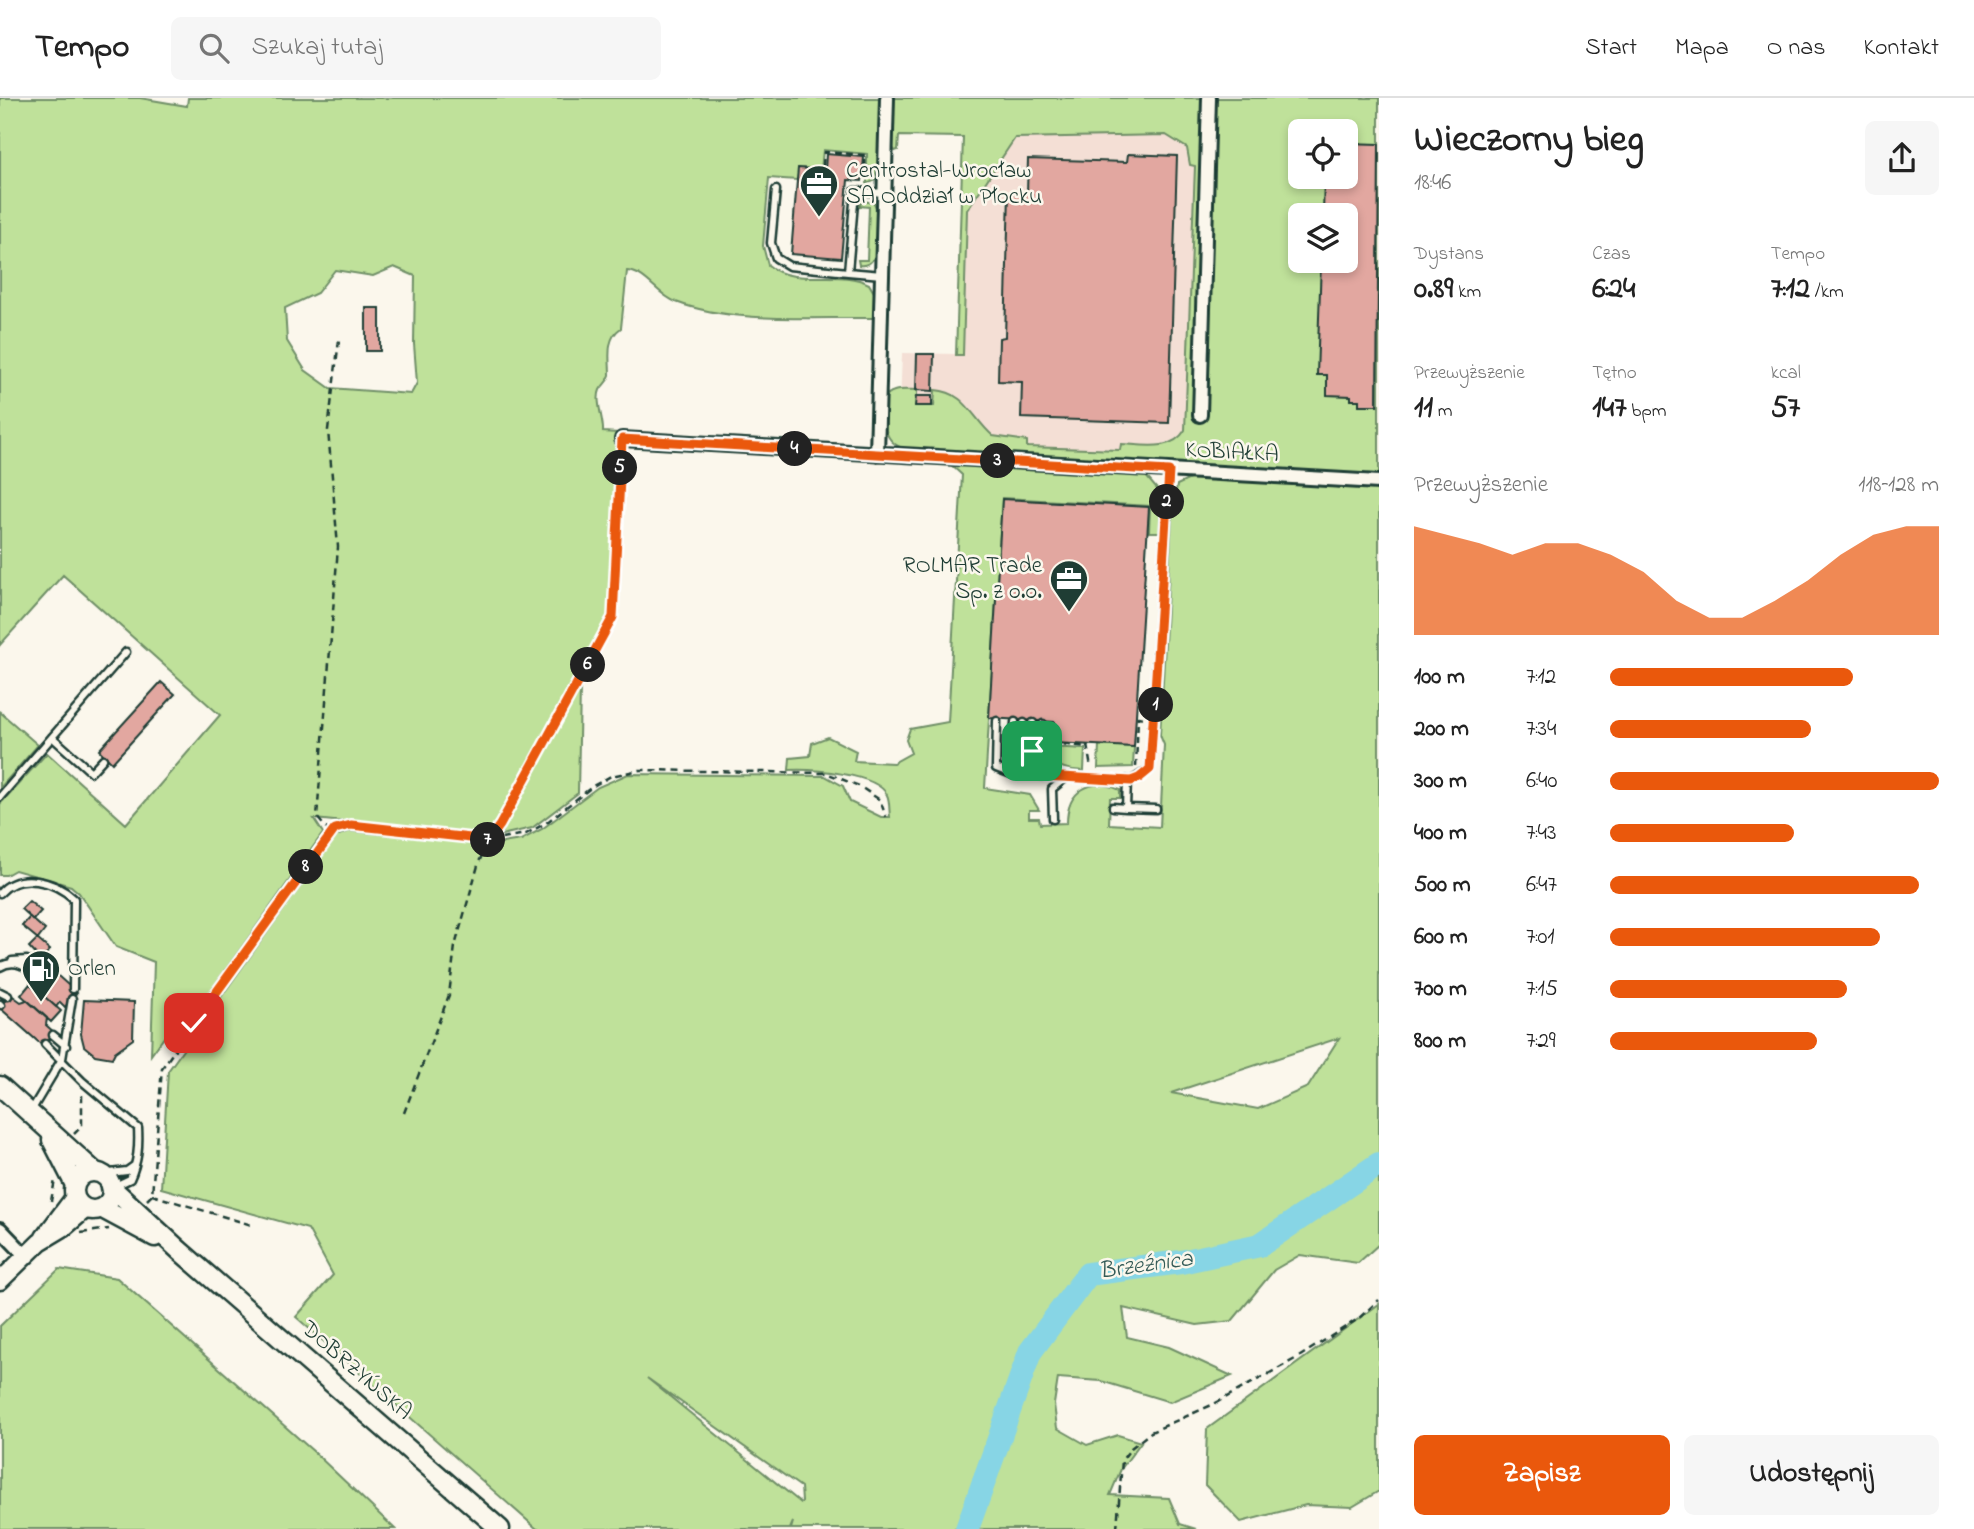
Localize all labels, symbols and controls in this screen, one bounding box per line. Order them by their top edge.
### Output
search box [171,17,661,80]
text: Tempo [35,24,129,72]
icon: search [195,29,233,67]
text: Szukaj tutaj [251,29,382,67]
text: Start [1585,31,1637,66]
text: Mapa [1675,31,1729,66]
text: O nas [1767,31,1825,66]
text: Kontakt [1863,31,1939,66]
text: Wieczorny bieg [1414,113,1644,169]
map controls [1288,119,1358,273]
button: locate [1288,119,1358,189]
button: share [1865,121,1939,195]
place label: Centrostal-Wrocław SA Oddział w Płocku [846,155,1042,214]
office icon: Centrostal-Wrocław SA Oddział w Płocku [798,163,840,218]
text: 18:46 [1414,167,1452,200]
button: layers [1288,203,1358,273]
text: Dystans [1414,241,1484,268]
text: Czas [1592,241,1631,268]
text: Tempo [1771,241,1825,268]
text: 0.89 [1414,268,1453,312]
text: 6:24 [1592,268,1635,312]
text: 7:12 [1771,268,1810,312]
text: km [1453,279,1481,306]
text: /km [1810,279,1844,306]
text: Przewyższenie [1414,360,1525,387]
text: Tętno [1592,360,1637,387]
text: kcal [1771,360,1801,387]
text: 11 [1414,387,1433,431]
text: 147 [1592,387,1627,431]
text: 57 [1771,387,1800,431]
text: m [1433,398,1453,425]
text: bpm [1627,398,1666,425]
pin: 4 [778,432,812,466]
street label: KOBIAŁKA [1184,434,1280,472]
text: 4 [791,435,798,462]
pin: 3 [981,444,1016,478]
text: 3 [994,447,1001,474]
pin: 5 [602,450,638,486]
text: 5 [614,454,625,481]
text: Przewyższenie [1414,469,1548,502]
text: 118–128 m [1858,469,1939,502]
pin: 2 [1150,484,1184,520]
text: 2 [1162,488,1171,515]
place label: ROLMAR Trade Sp. z o.o. [903,550,1043,609]
office icon: ROLMAR Trade Sp. z o.o. [1048,558,1090,613]
pin: 6 [570,648,606,682]
text: 6 [583,651,592,678]
text: 100 m [1414,661,1465,694]
text: 7:12 [1526,661,1556,694]
pin: 1 [1138,688,1174,722]
text: 1 [1152,691,1159,718]
text: 200 m [1414,713,1469,746]
text: 7:34 [1526,713,1556,746]
pin [1002,721,1062,781]
icon: arrive [1013,732,1051,770]
text: 300 m [1414,765,1467,798]
text: 6:40 [1526,765,1558,798]
text: 400 m [1414,817,1467,850]
text: 7:43 [1526,817,1556,850]
pin: 7 [470,822,505,858]
text: 7 [484,826,491,853]
pin: 8 [288,850,324,884]
text: 8 [302,853,309,880]
text: 500 m [1414,869,1471,902]
text: 6:47 [1526,869,1557,902]
text: 600 m [1414,921,1468,954]
text: 7:01 [1526,921,1555,954]
fuel station icon: Orlen [20,948,62,1003]
place label: Orlen [68,953,116,986]
text: 700 m [1414,973,1467,1006]
text: 7:15 [1526,973,1558,1006]
pin [164,993,224,1053]
icon: check [175,1004,213,1042]
text: 800 m [1414,1025,1466,1058]
text: 7:29 [1526,1025,1556,1058]
water label: Brzeźnica [1097,1242,1196,1290]
street label: DOBRZYŃSKA [292,1313,419,1429]
button: Zapisz [1414,1435,1670,1515]
button: Udostępnij [1684,1435,1939,1515]

